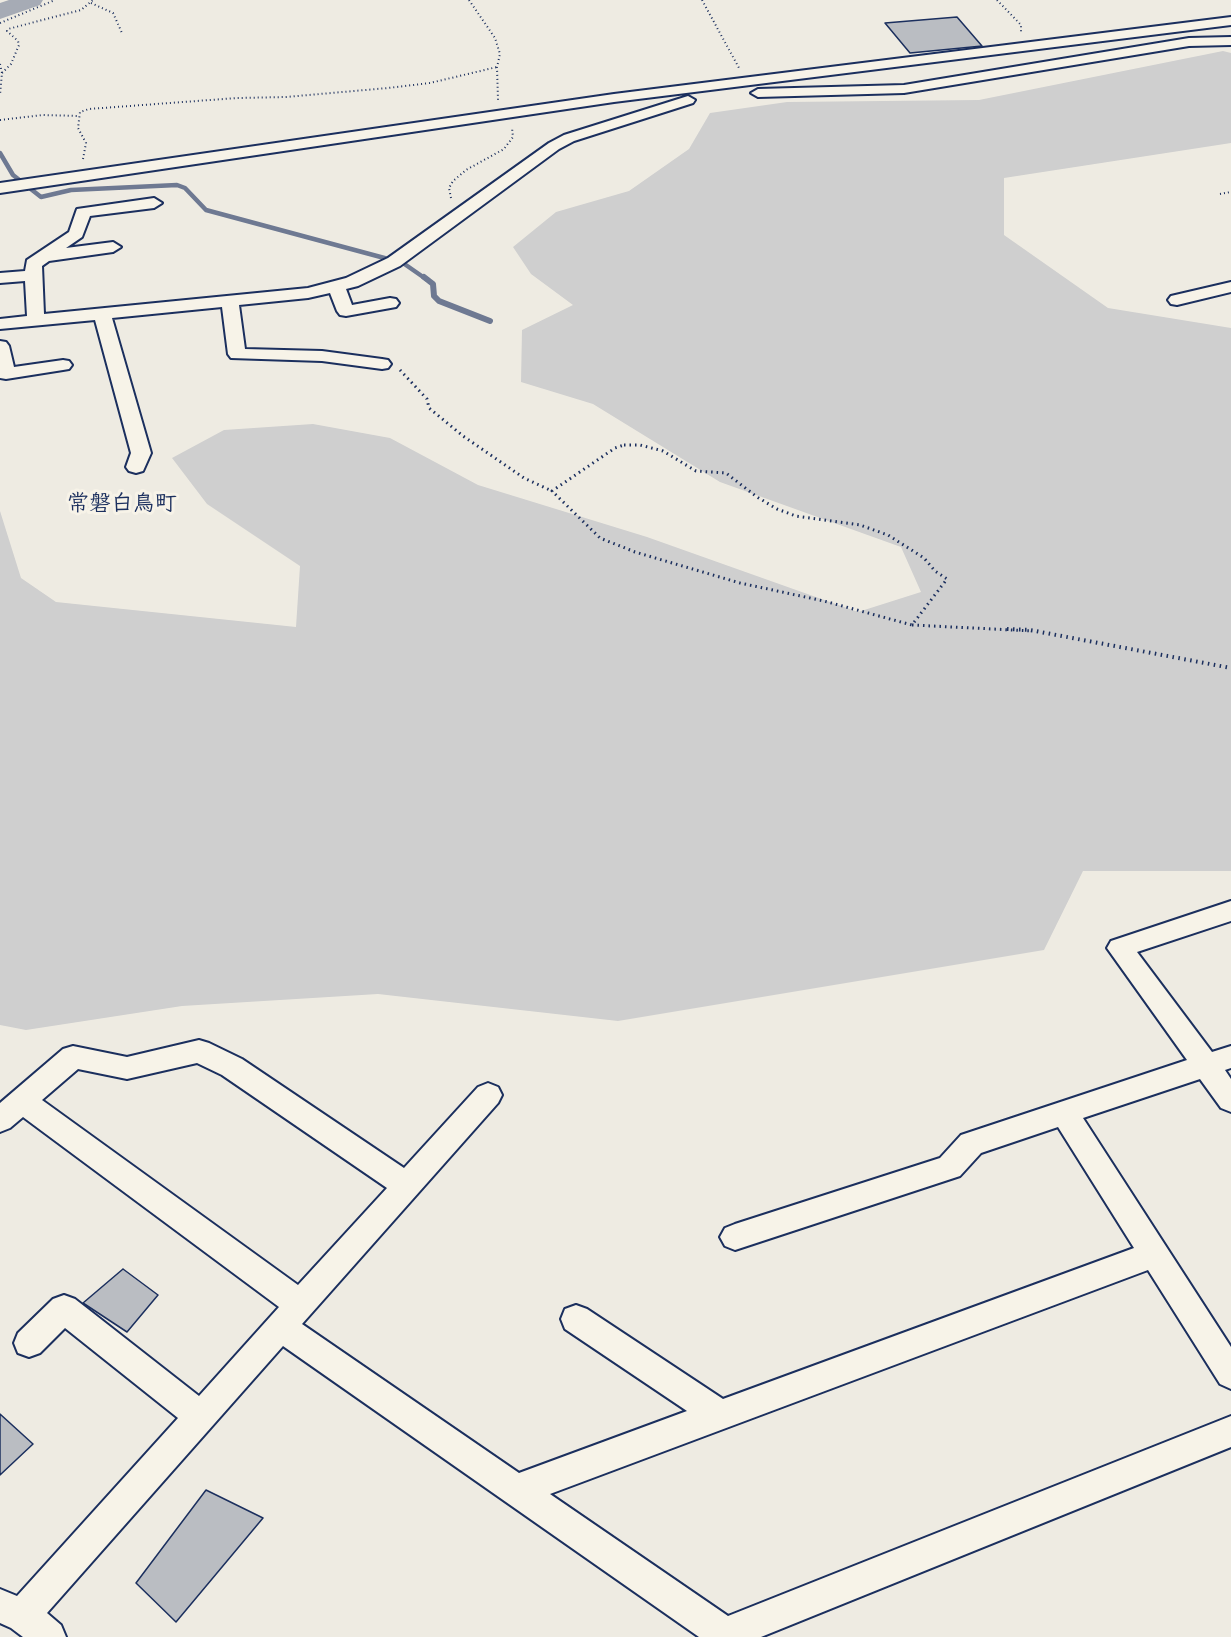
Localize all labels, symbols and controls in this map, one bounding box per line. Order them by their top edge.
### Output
district label: 常磐白鳥町 [67,491,177,517]

